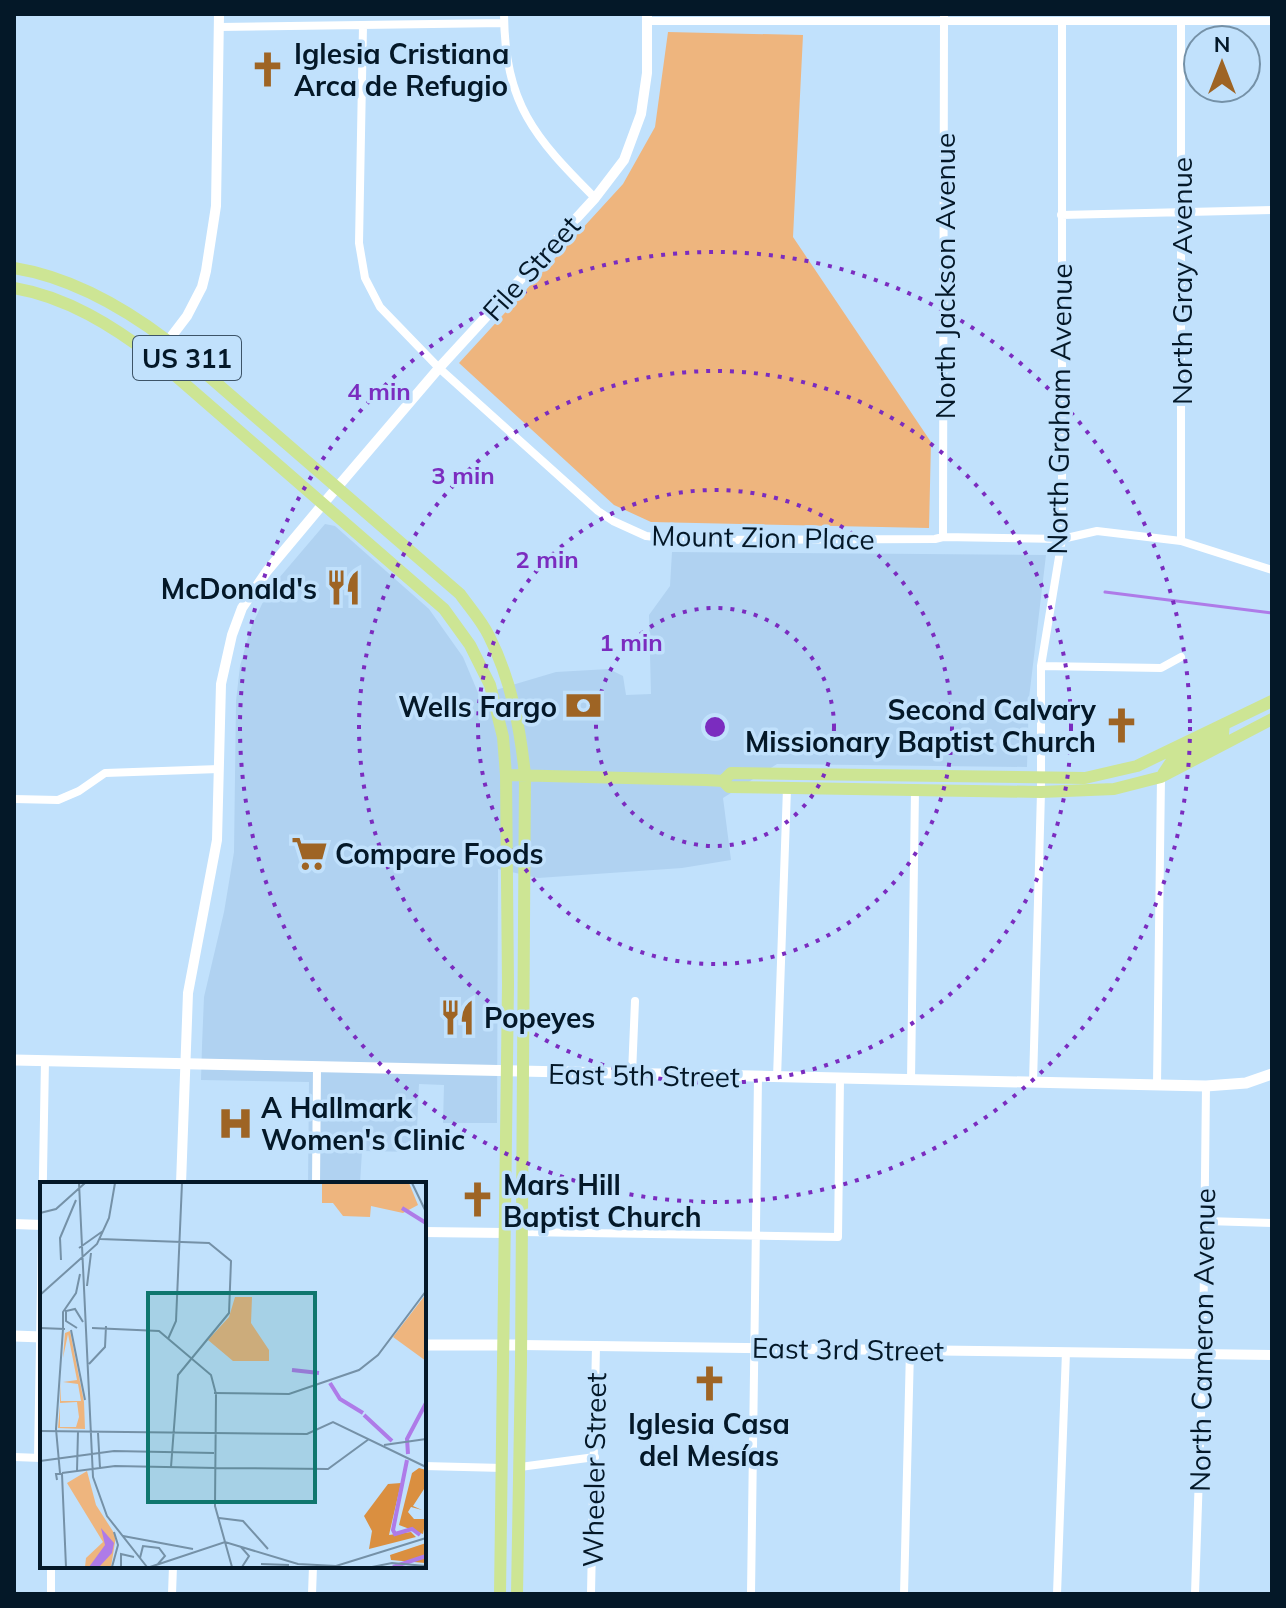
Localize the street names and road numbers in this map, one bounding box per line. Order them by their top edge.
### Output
street label: North Jackson Avenue [927,133,962,419]
street label: North Gray Avenue [1164,157,1199,405]
street label: File Street [475,208,587,328]
street label: North Graham Avenue [1039,263,1079,555]
road number: US 311 [133,336,241,380]
street label: Mount Zion Place [651,518,875,556]
street label: East 5th Street [548,1056,740,1094]
street label: North Cameron Avenue [1182,1188,1222,1492]
street label: East 3rd Street [752,1330,945,1368]
street label: Wheeler Street [575,1372,613,1568]

